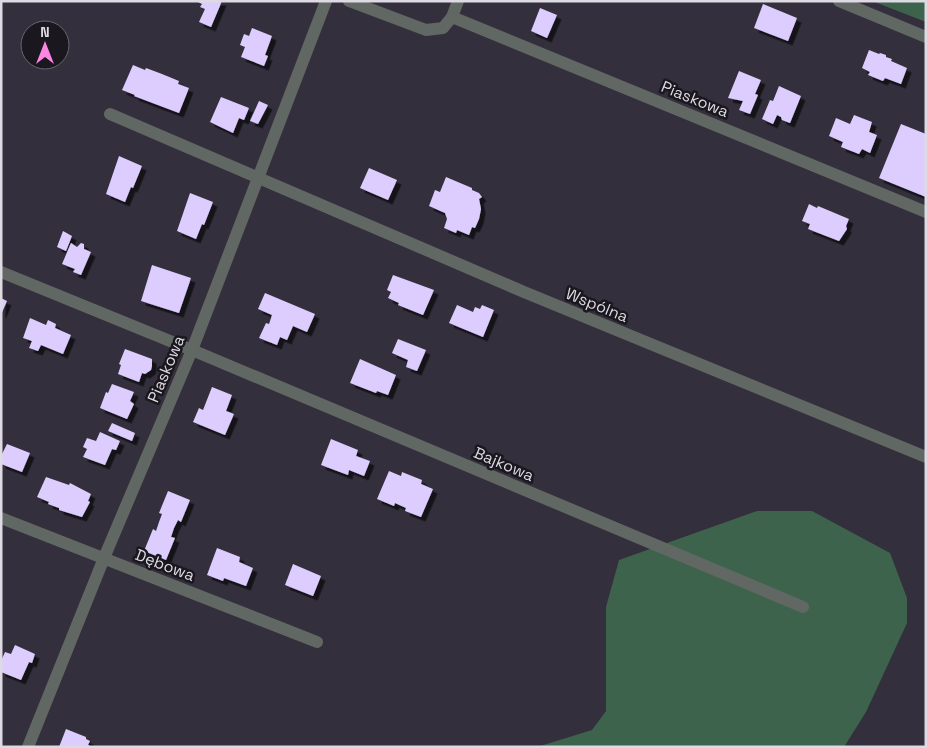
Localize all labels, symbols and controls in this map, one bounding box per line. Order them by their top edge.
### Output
north arrow [20,20,70,70]
text: N [40,23,50,41]
street label: Piaskowa [658,76,732,122]
street label: Wspólna [563,283,631,327]
street label: Piaskowa [142,332,190,406]
street label: Bajkowa [471,442,537,486]
street label: Dębowa [132,544,198,586]

